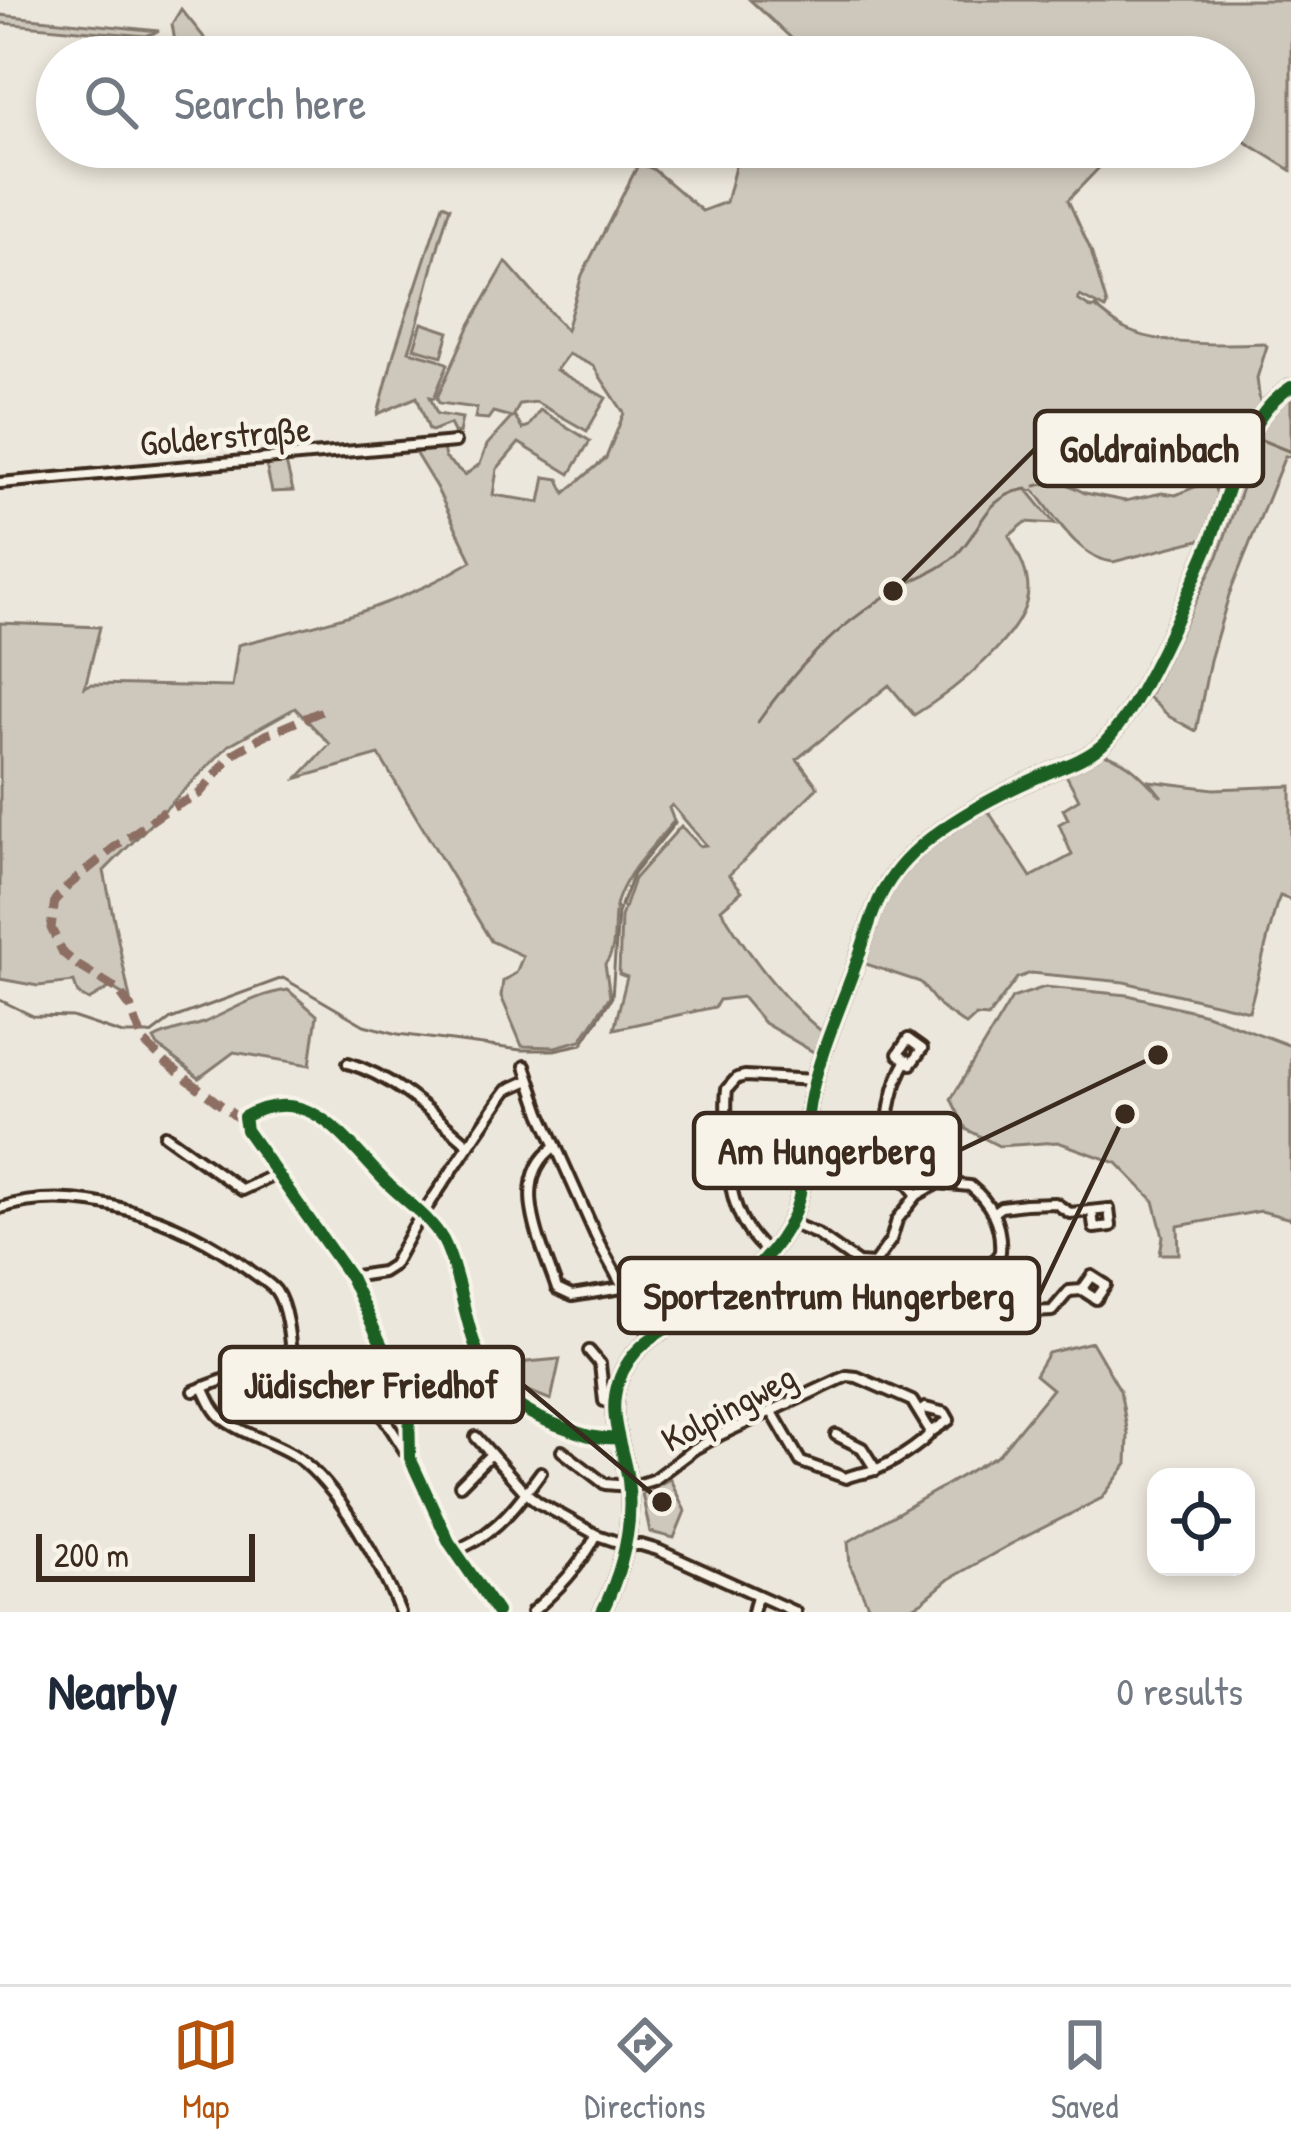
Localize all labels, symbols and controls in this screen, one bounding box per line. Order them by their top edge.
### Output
search box [36,36,1255,168]
icon: search [78,69,144,135]
text: Search here [174,72,366,133]
street label: Golderstraße [138,403,312,467]
callout: Goldrainbach [1035,411,1263,486]
text: Goldrainbach [1059,421,1239,474]
callout: Am Hungerberg [694,1113,960,1188]
text: Am Hungerberg [718,1123,936,1177]
callout: Sportzentrum Hungerberg [619,1258,1039,1333]
text: Sportzentrum Hungerberg [643,1268,1015,1322]
callout: Jüdischer Friedhof [220,1347,523,1422]
street label: Kolpingweg [652,1351,804,1463]
text: Jüdischer Friedhof [243,1357,500,1410]
map controls [1147,1468,1255,1576]
button: locate [1147,1468,1255,1576]
scale bar [36,1528,255,1581]
text: 200 m [54,1533,129,1577]
text: Nearby [48,1656,178,1725]
text: 0 results [1117,1664,1243,1717]
tab: Map [173,2012,239,2128]
tab: Directions [584,2012,706,2128]
tab: Saved [1051,2012,1118,2128]

